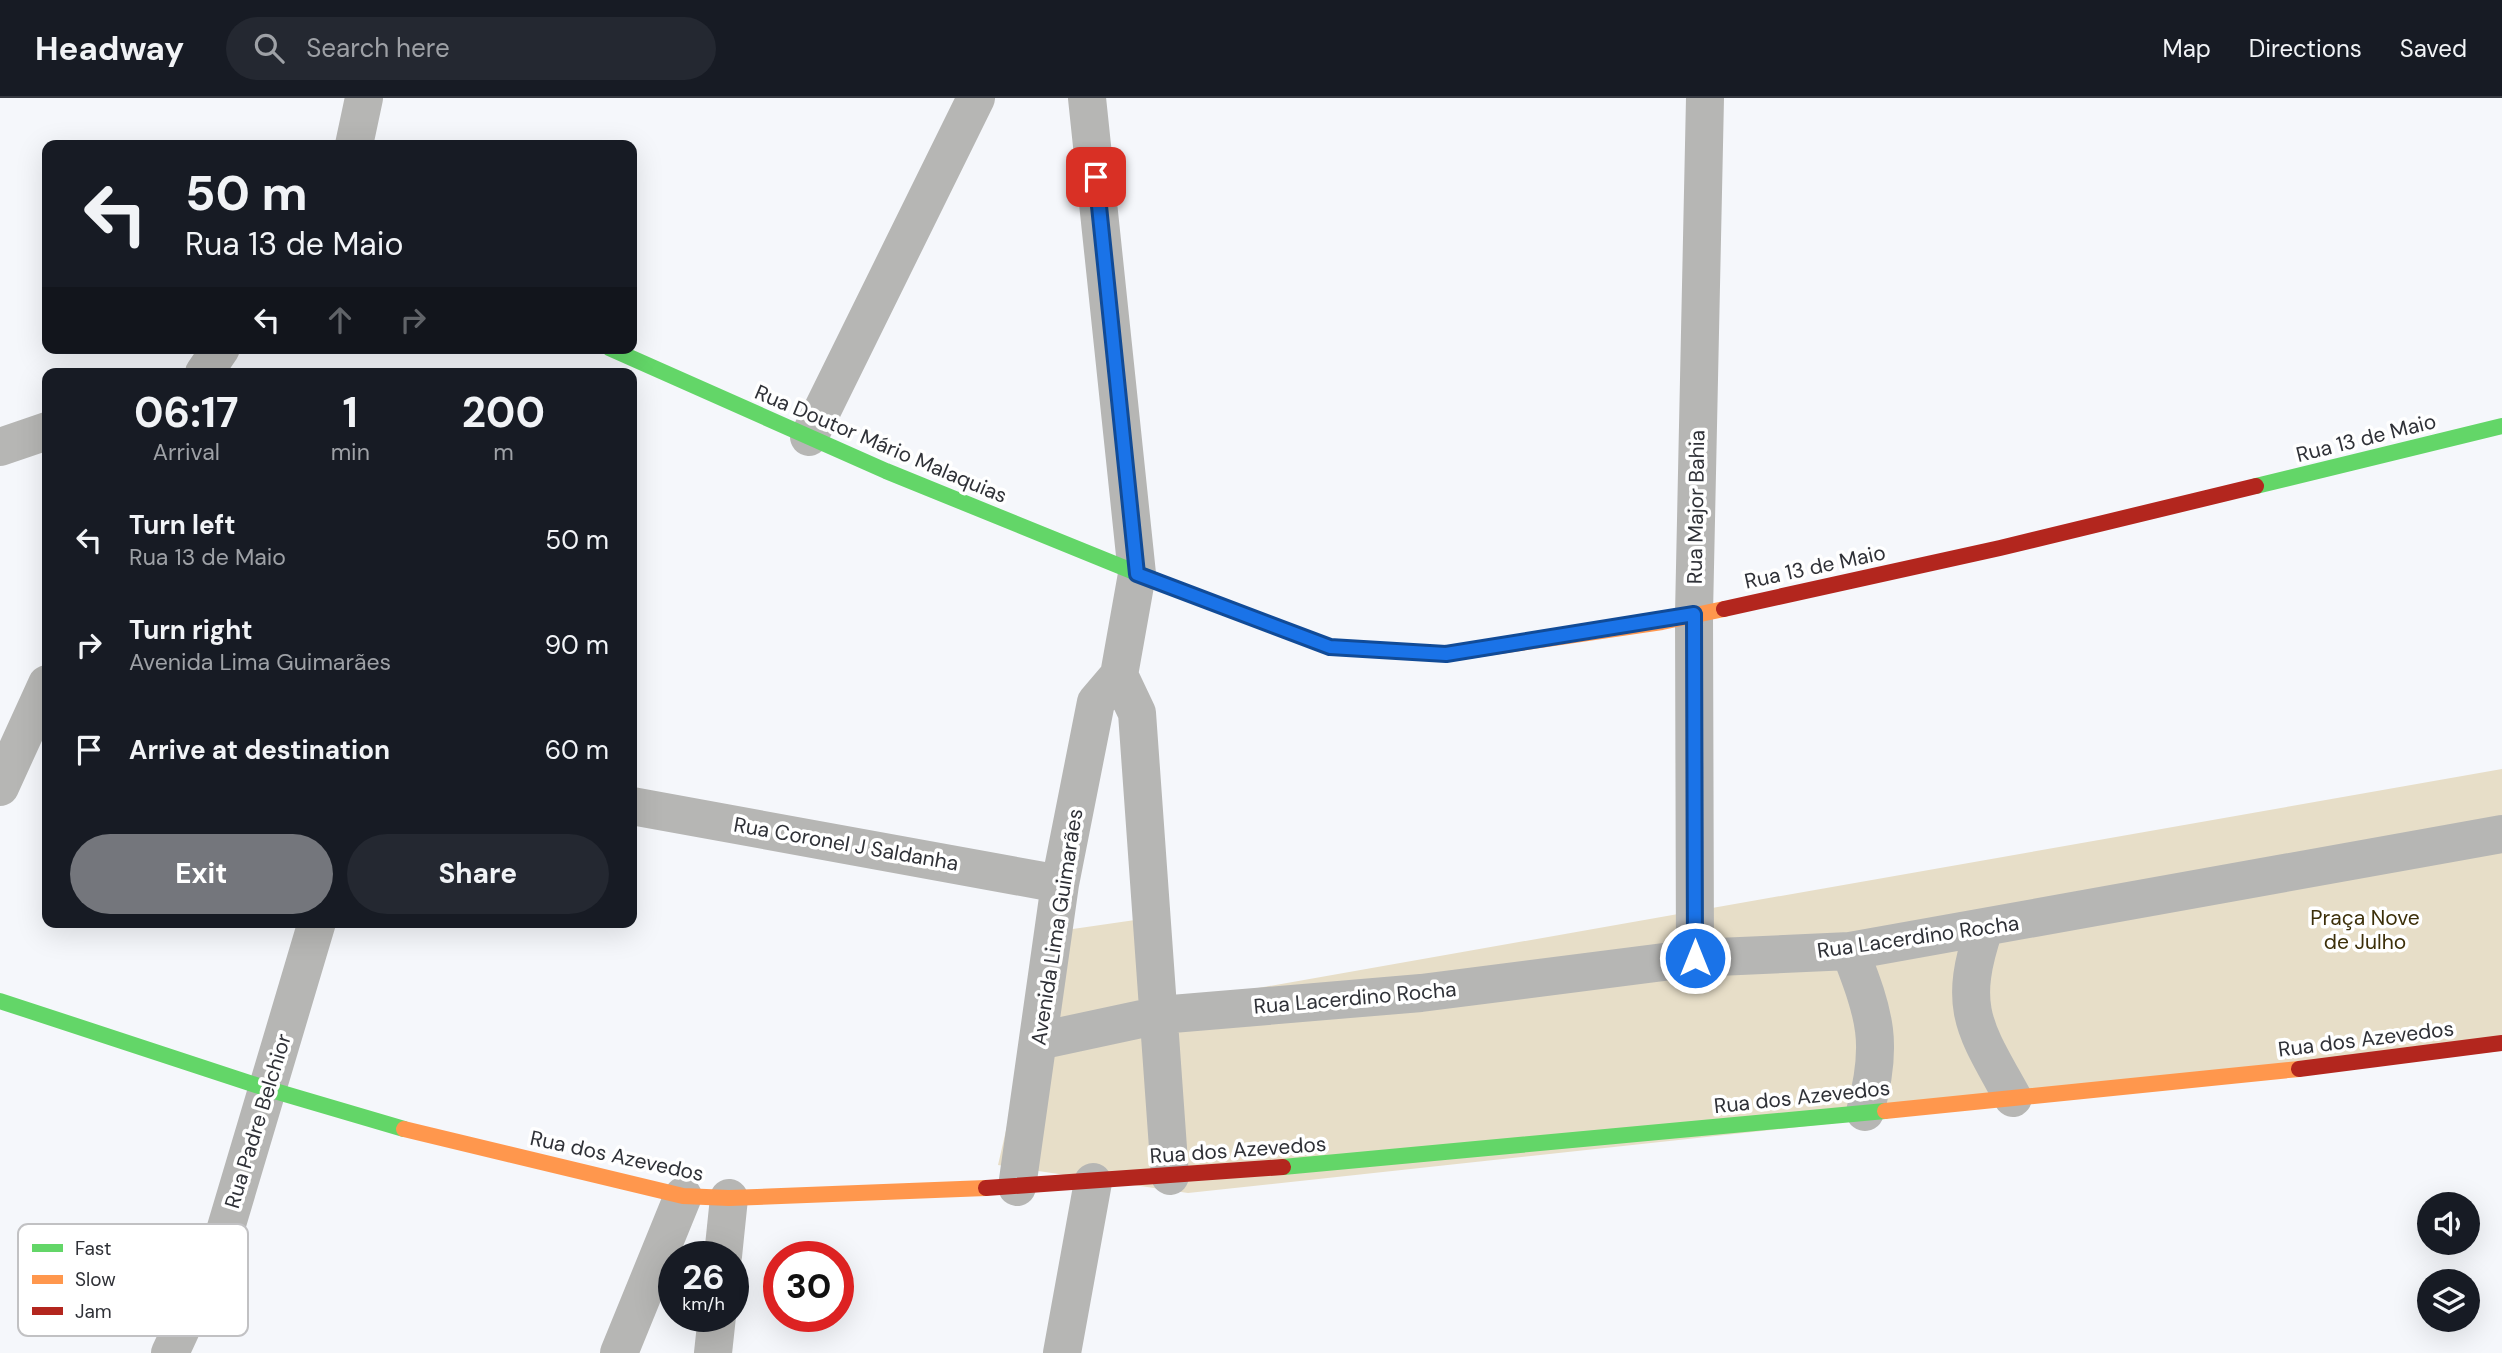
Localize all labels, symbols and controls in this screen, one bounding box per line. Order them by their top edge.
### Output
search box [226,17,716,80]
text: Headway [35,27,184,70]
icon: search [250,29,288,67]
text: Search here [306,31,450,65]
text: Map [2163,33,2211,64]
text: Directions [2249,33,2362,64]
text: Saved [2400,33,2467,64]
pin [1066,147,1126,207]
icon: arrive [1077,158,1115,196]
text: 50 m [185,161,308,225]
icon: left [70,168,161,259]
text: Rua 13 de Maio [185,223,403,265]
icon: left [248,301,286,339]
icon: ahead [321,301,359,339]
icon: right [394,301,432,339]
street label: Rua Doutor Mário Malaquias [751,378,1011,510]
text: 06:17 [134,385,239,440]
text: 1 [343,385,358,440]
text: 200 [462,385,545,440]
street label: Rua 13 de Maio [2293,407,2439,469]
street label: Rua Major Bahia [1681,430,1711,584]
text: Arrival [153,437,220,467]
text: min [331,437,370,467]
text: m [493,437,514,467]
text: Turn left [129,508,236,542]
icon: left [70,521,108,559]
text: 50 m [545,523,609,557]
street label: Rua 13 de Maio [1742,538,1888,596]
text: Rua 13 de Maio [129,542,286,572]
text: Turn right [129,613,253,647]
icon: right [70,626,108,664]
text: 90 m [545,628,609,662]
text: Avenida Lima Guimarães [129,647,391,677]
icon: arrive [70,731,108,769]
text: Arrive at destination [129,733,390,767]
text: 60 m [545,733,609,767]
street label: Avenida Lima Guimarães [1024,807,1090,1047]
street label: Rua Coronel J Saldanha [731,810,961,878]
button: Exit [70,834,333,914]
button: Share [347,834,609,914]
park label: Praça Nove de Julho [2310,904,2420,956]
street label: Rua Lacerdino Rocha [1815,909,2021,965]
position arrow [1658,921,1732,995]
street label: Rua Lacerdino Rocha [1252,975,1458,1021]
street label: Rua dos Azevedos [2276,1014,2456,1064]
street label: Rua Padre Belchior [218,1030,298,1212]
street label: Rua dos Azevedos [1713,1074,1891,1120]
street label: Rua dos Azevedos [528,1124,706,1188]
street label: Rua dos Azevedos [1149,1130,1327,1170]
map controls [2417,1192,2480,1332]
button: sound [2417,1192,2480,1255]
legend [18,1224,248,1336]
text: Fast [75,1236,111,1261]
speed limit sign: 30 [763,1241,854,1332]
text: 26 [682,1254,725,1300]
text: Slow [75,1267,116,1292]
button: layers [2417,1269,2480,1332]
text: km/h [682,1292,725,1316]
text: Jam [75,1299,112,1324]

